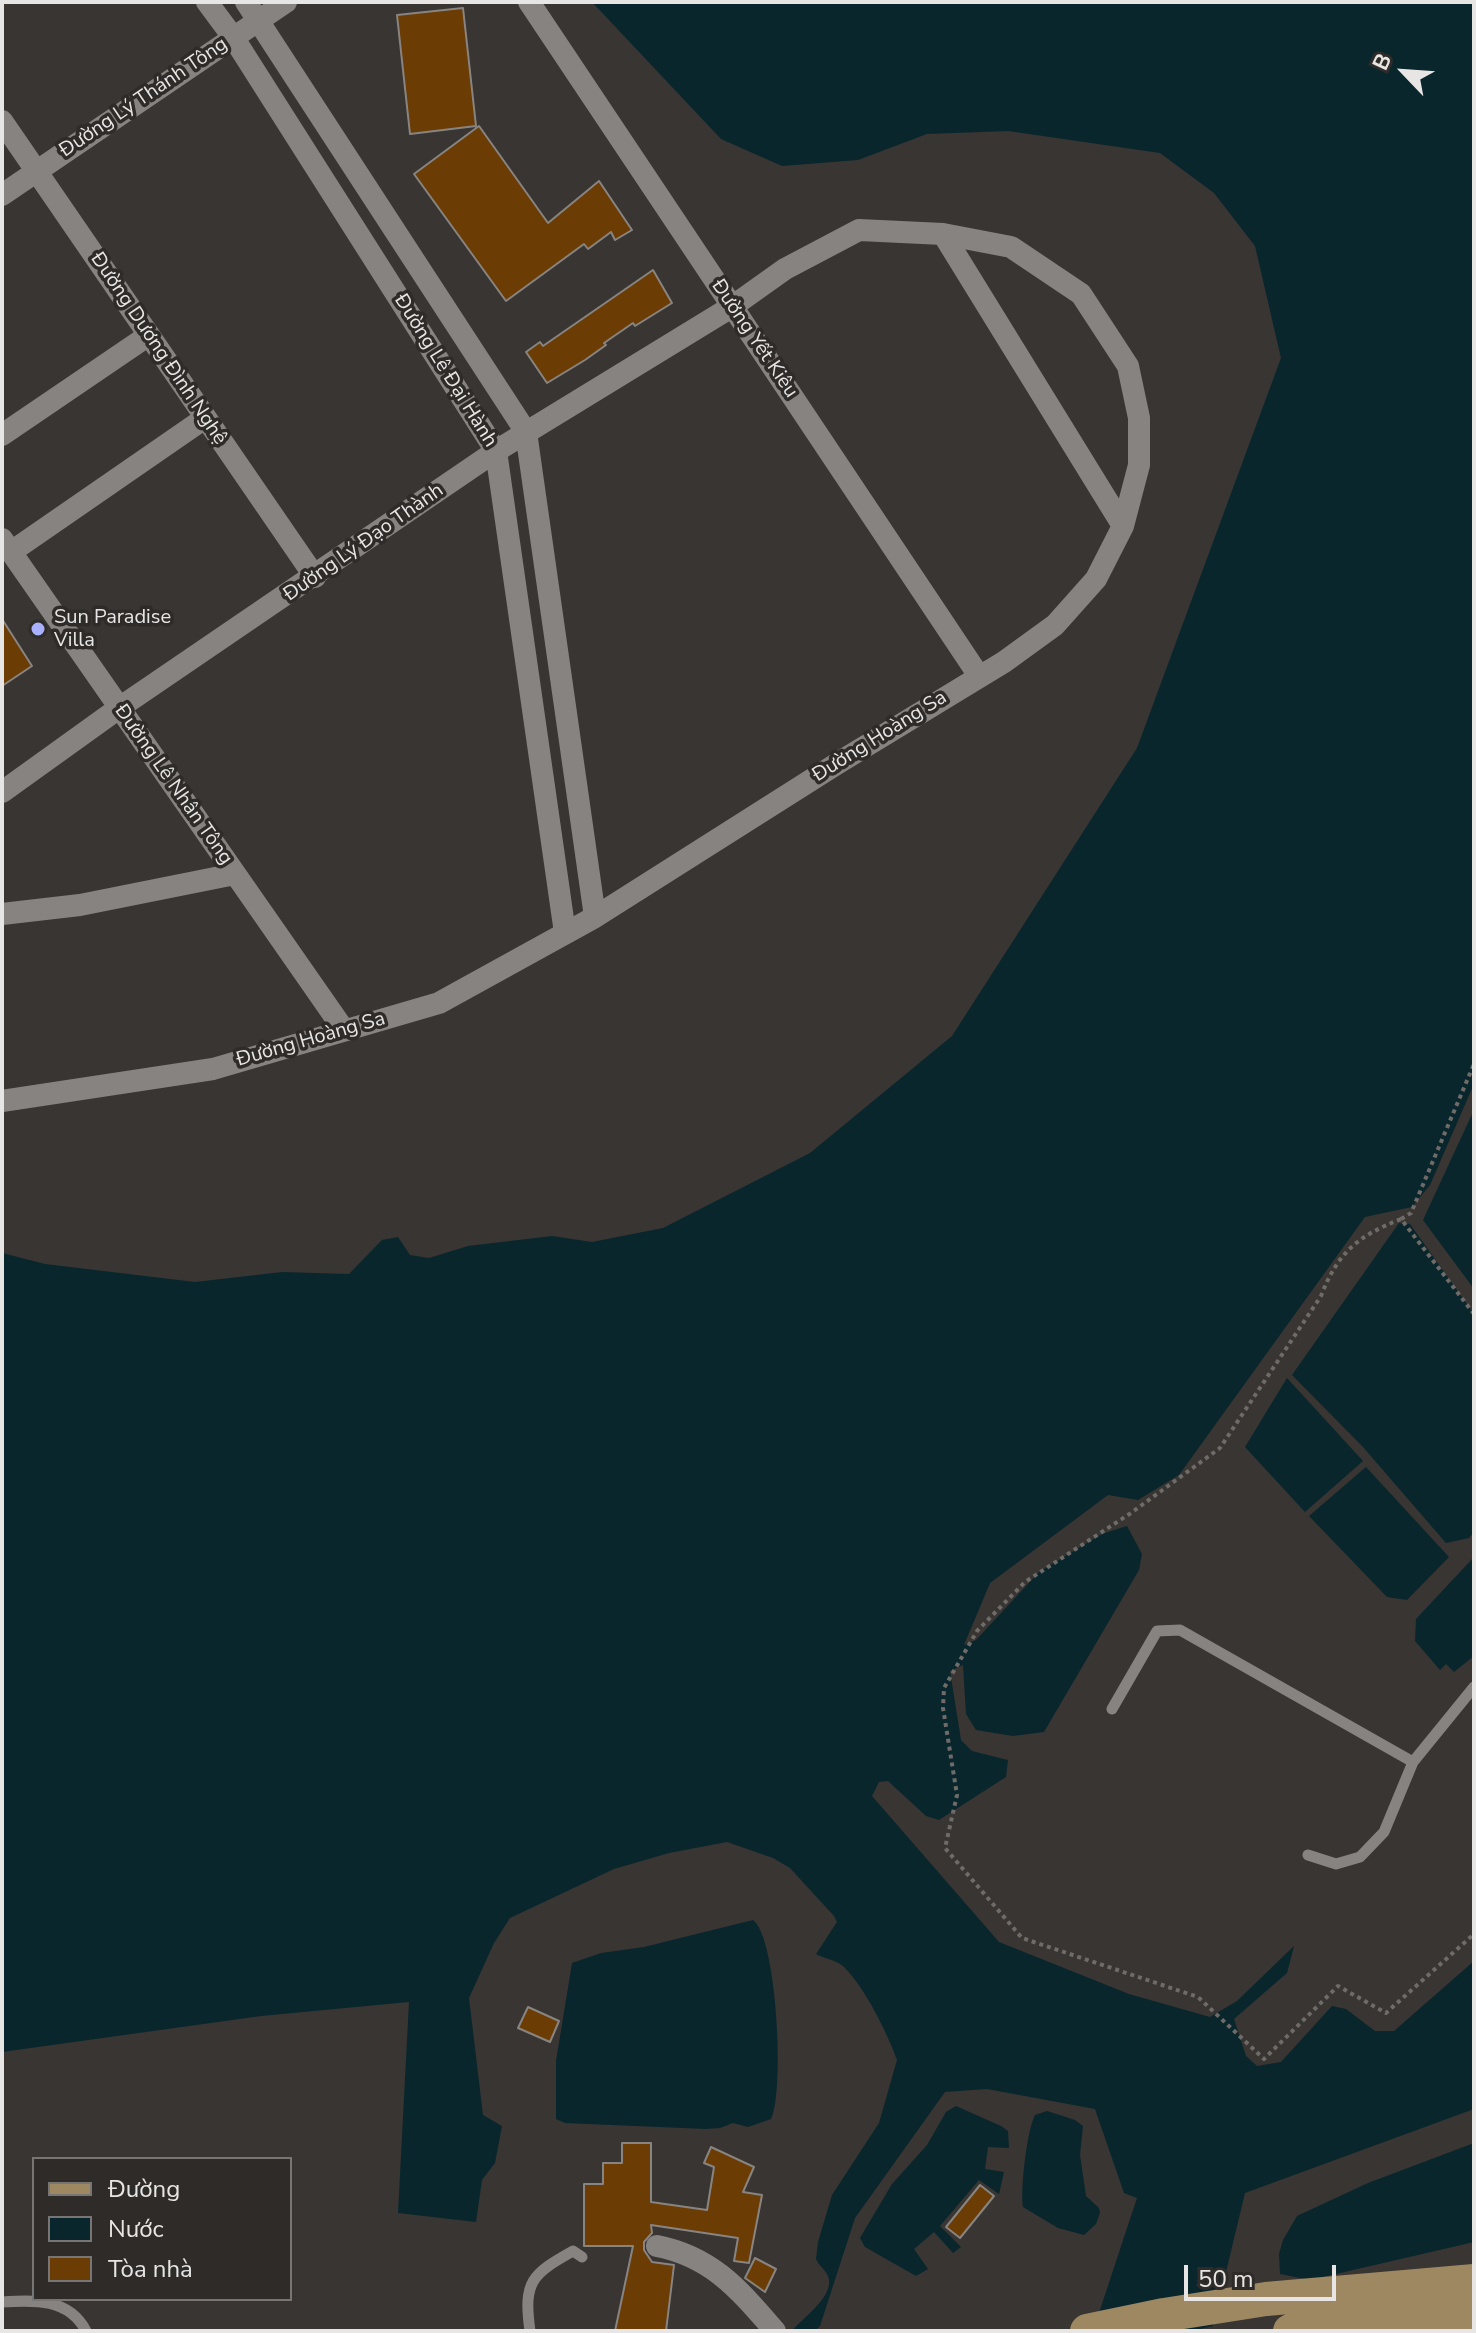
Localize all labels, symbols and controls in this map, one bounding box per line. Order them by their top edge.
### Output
north arrow [1364,32,1444,112]
street label: Đường Lý Thánh Tông [55,33,233,163]
text: B [1365,49,1399,75]
street label: Đường Dương Đình Nghệ [85,248,231,450]
street label: Đường Yết Kiêu [706,275,802,403]
street label: Đường Lê Đại Hành [388,290,502,452]
street label: Đường Lý Đạo Thành [280,479,448,607]
place label: Sun Paradise Villa [54,606,171,653]
marker: Sun Paradise Villa [29,620,47,638]
street label: Đường Hoàng Sa [809,686,951,788]
street label: Đường Lê Nhân Tông [109,700,237,870]
street label: Đường Hoàng Sa [234,1007,388,1073]
legend [32,2157,292,2301]
text: Đường [108,2173,180,2205]
text: Nước [108,2213,164,2245]
scale bar [1188,2249,1340,2299]
text: Tòa nhà [108,2253,193,2285]
text: 50 m [1198,2263,1254,2295]

